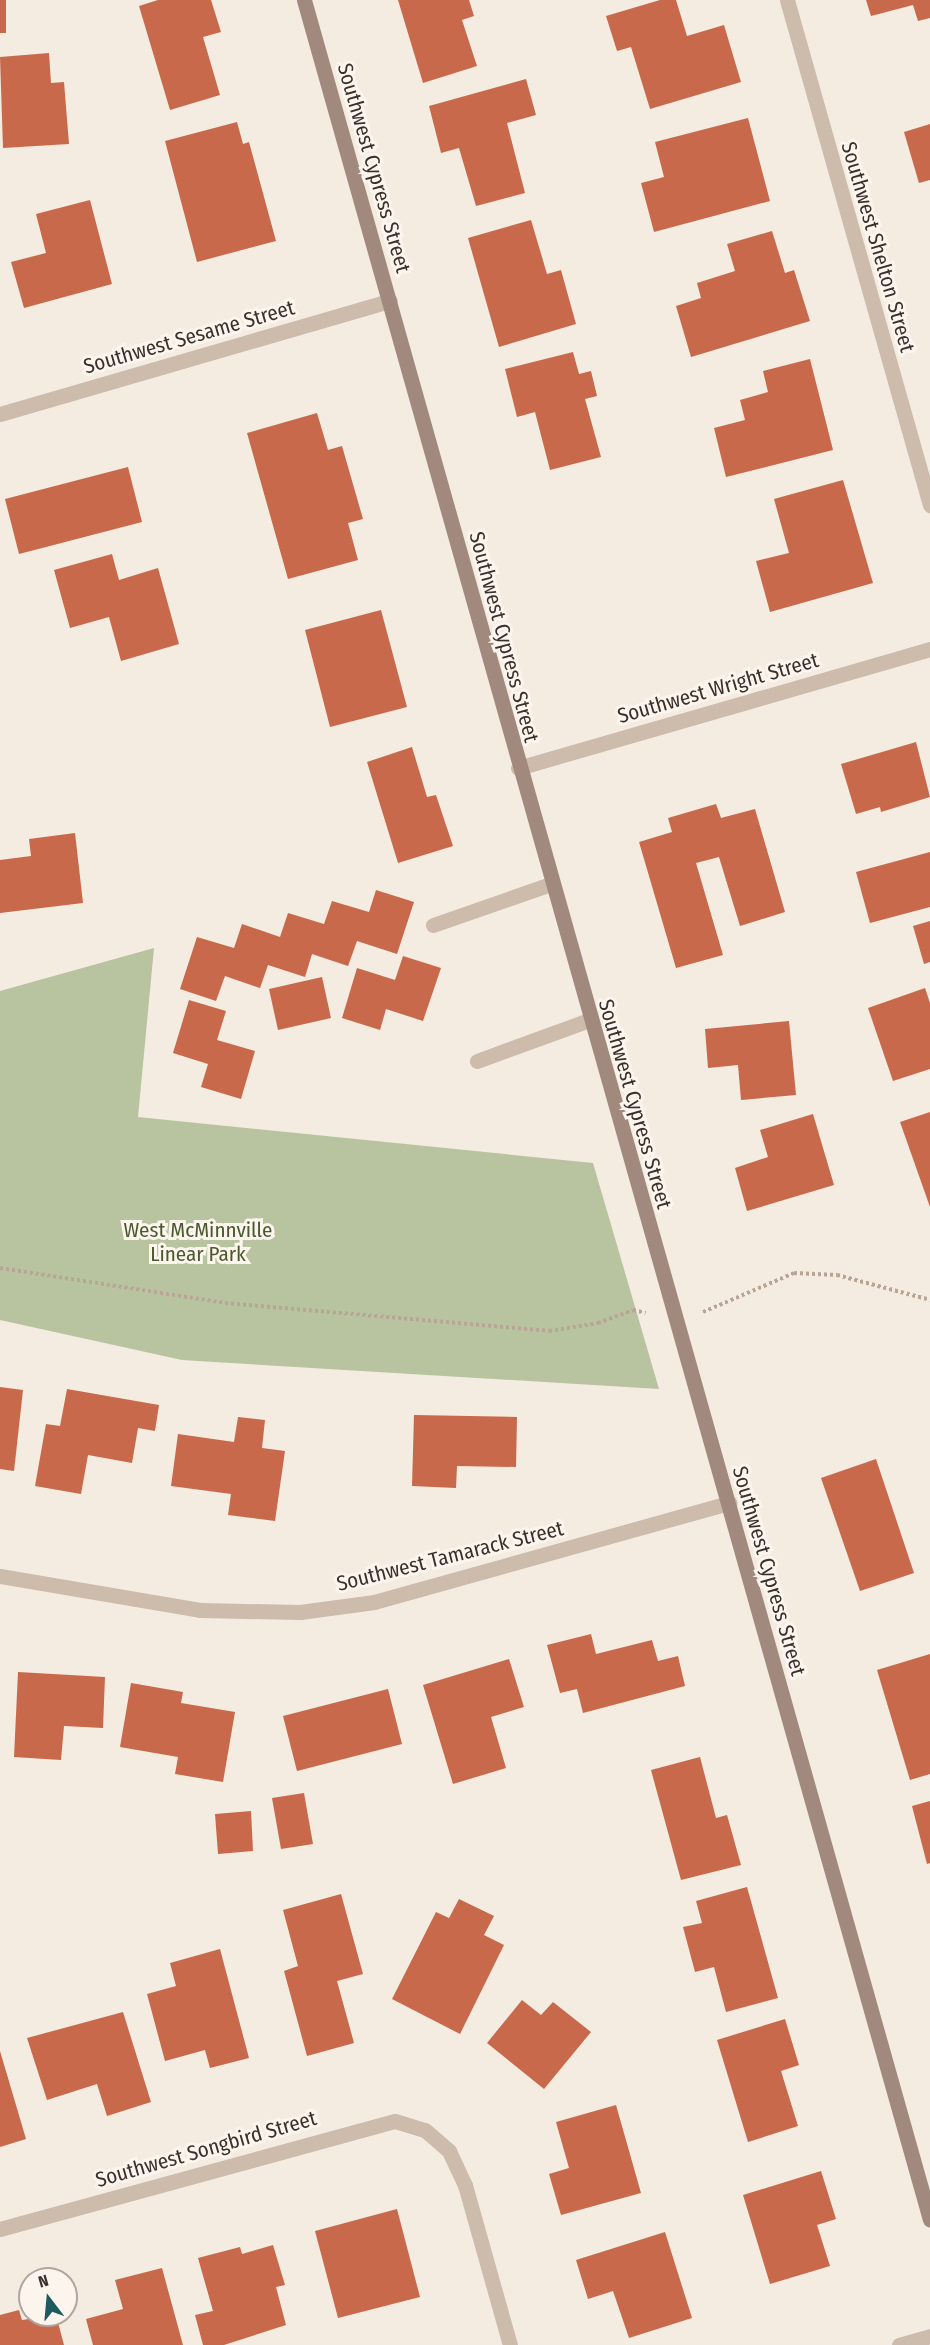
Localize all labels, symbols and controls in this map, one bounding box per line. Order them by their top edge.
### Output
street label: Southwest Cypress Street [332,60,416,276]
street label: Southwest Shelton Street [836,139,920,355]
street label: Southwest Sesame Street [81,295,297,379]
street label: Southwest Cypress Street [464,529,544,745]
street label: Southwest Wright Street [615,647,821,729]
street label: Southwest Cypress Street [593,996,677,1212]
park label: West McMinnville Linear Park [124,1217,272,1267]
street label: Southwest Cypress Street [727,1463,811,1679]
street label: Southwest Tamarack Street [334,1516,566,1596]
street label: Southwest Songbird Street [93,2105,319,2193]
north arrow [18,2267,78,2327]
text: N [36,2271,51,2292]

